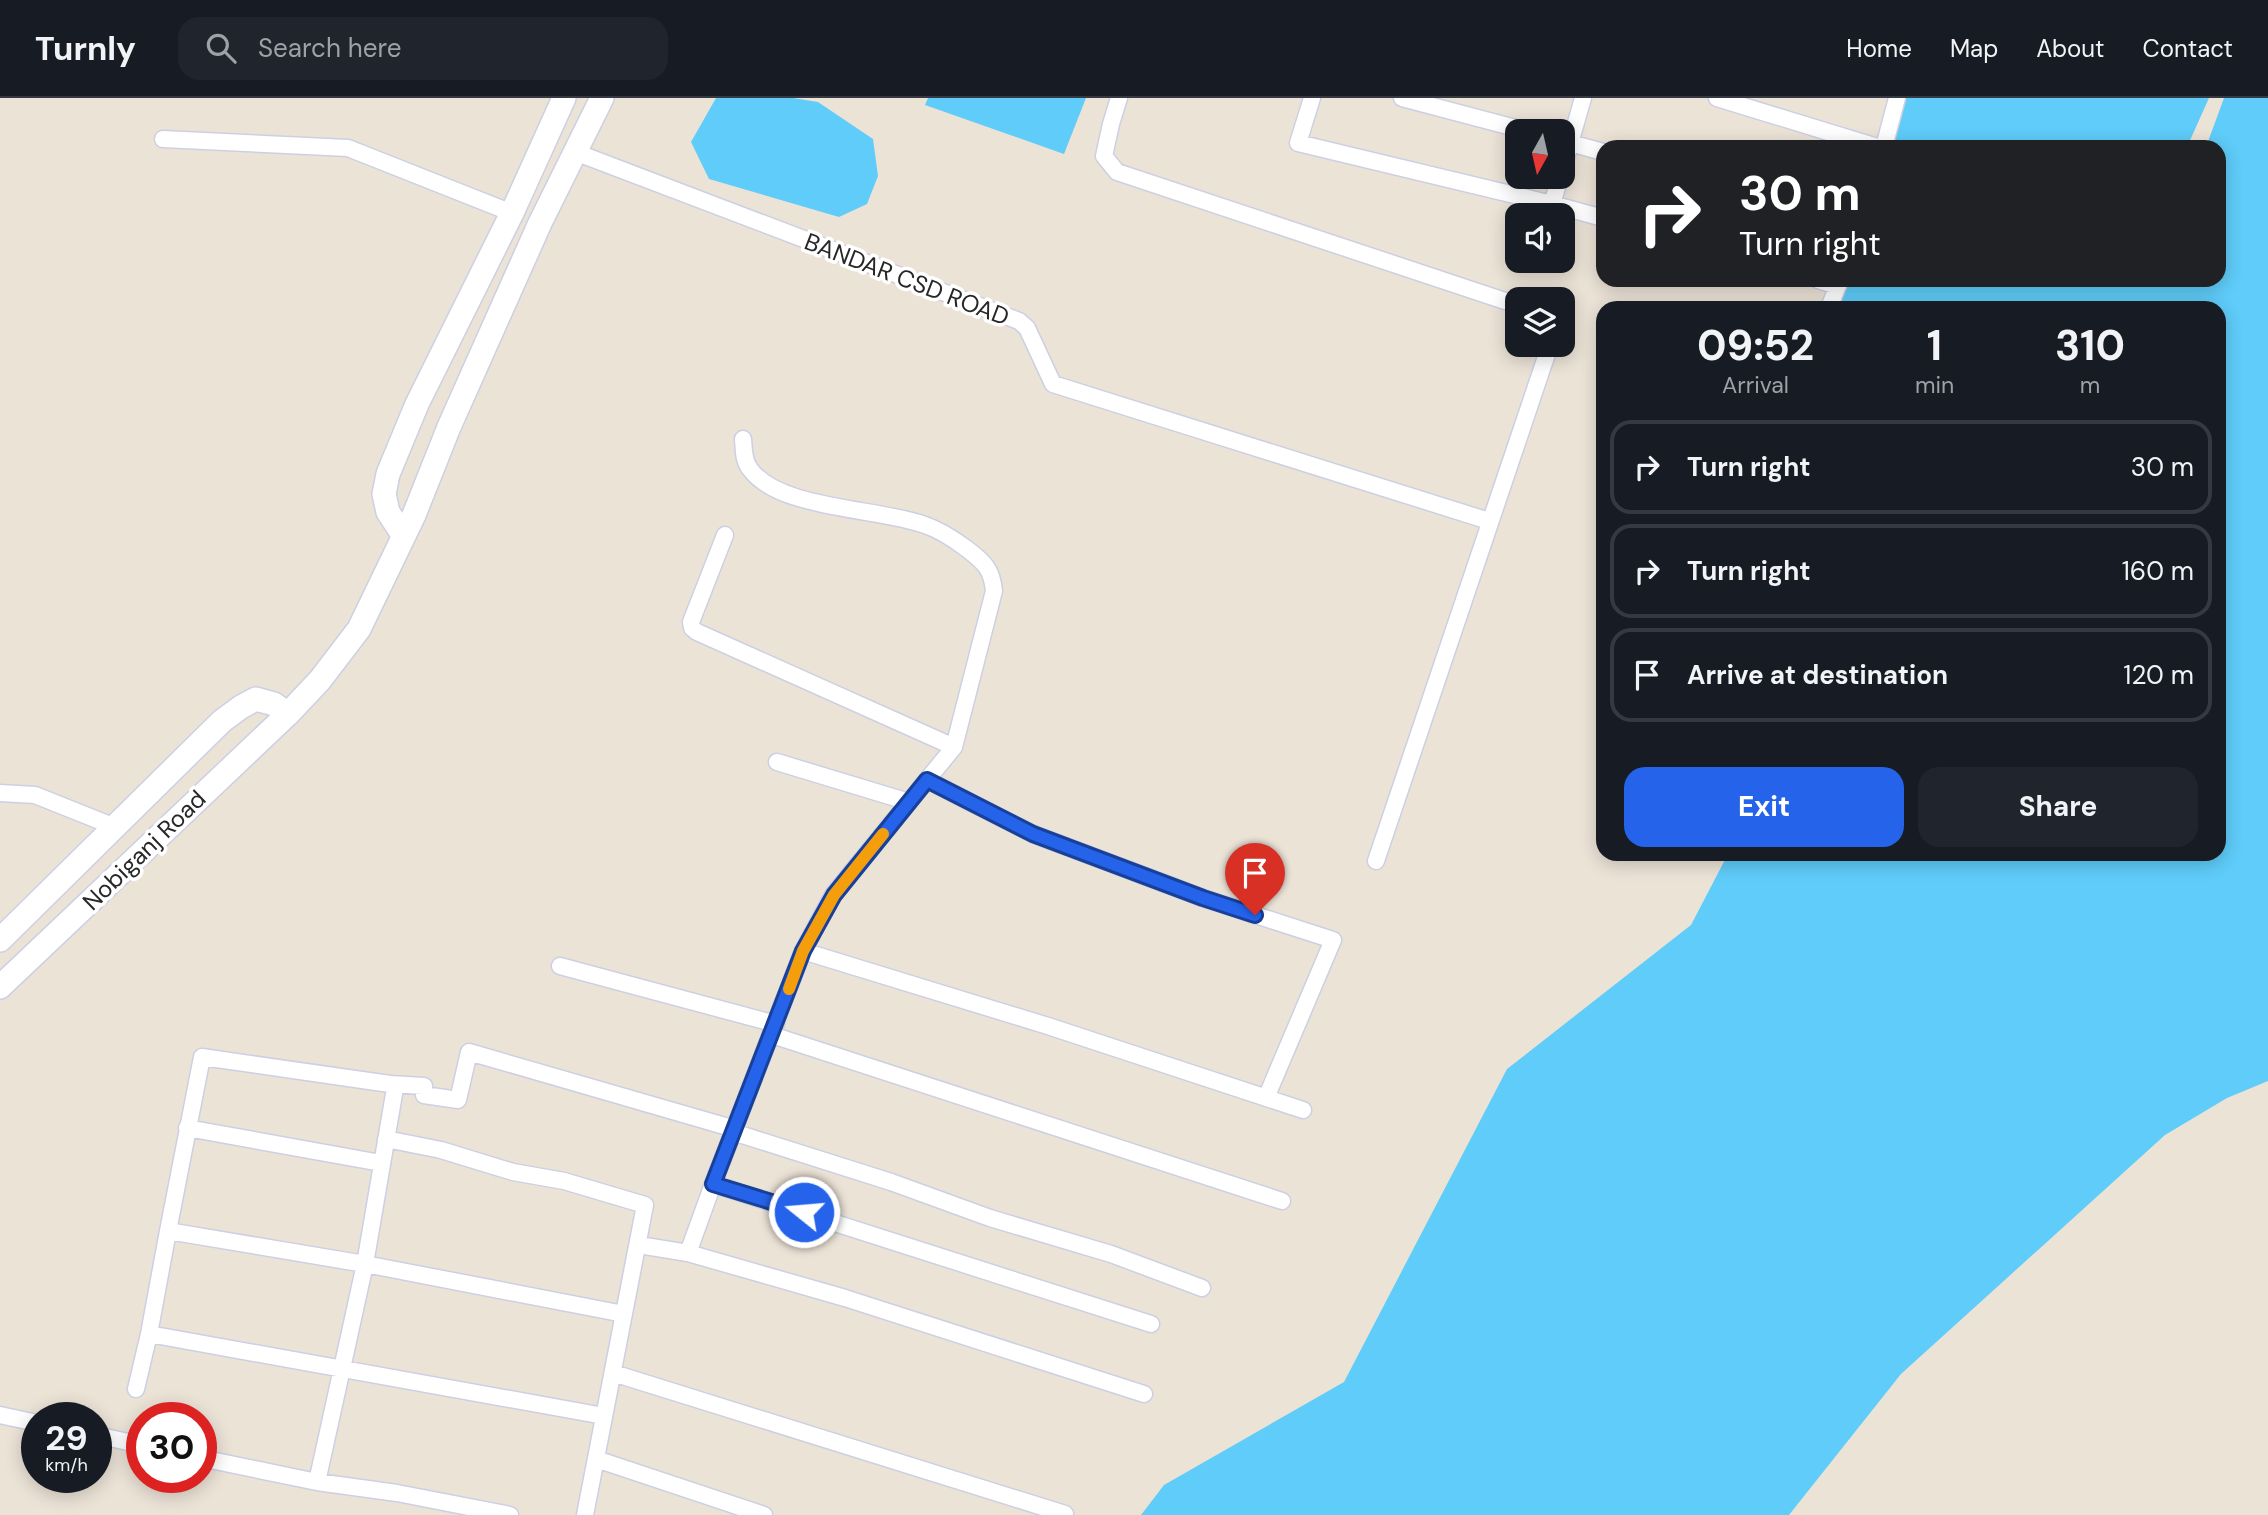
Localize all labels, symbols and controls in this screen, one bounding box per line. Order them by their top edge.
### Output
search box [178,17,668,80]
text: Turnly [35,27,136,70]
icon: search [202,29,240,67]
text: Search here [258,31,401,65]
text: Home [1846,33,1912,64]
text: Map [1950,33,1998,64]
text: About [2036,33,2105,64]
text: Contact [2143,33,2233,64]
north arrow [1505,119,1575,189]
map controls [1505,119,1575,357]
text: 30 m [1739,161,1861,225]
icon: right [1624,168,1715,259]
button: sound [1505,203,1575,273]
text: Turn right [1739,223,1881,265]
street label: BANDAR CSD ROAD [800,226,1014,332]
button: layers [1505,287,1575,357]
text: 09:52 [1697,318,1814,373]
text: 1 [1927,318,1942,373]
text: 310 [2055,318,2125,373]
text: Arrival [1722,370,1789,400]
text: min [1915,370,1954,400]
text: m [2080,370,2100,400]
icon: right [1628,448,1666,486]
text: Turn right [1687,450,1811,484]
text: 30 m [2131,450,2194,484]
icon: right [1628,552,1666,590]
text: Turn right [1687,554,1811,588]
text: 160 m [2122,554,2194,588]
icon: arrive [1628,656,1666,694]
text: Arrive at destination [1687,658,1948,692]
text: 120 m [2123,658,2194,692]
button: Exit [1624,767,1904,847]
button: Share [1918,767,2198,847]
street label: Nobiganj Road [76,783,212,917]
pin [1225,843,1285,915]
icon: arrive [1236,854,1274,892]
position arrow [767,1175,841,1249]
speed limit sign: 30 [126,1402,217,1493]
text: 29 [45,1415,88,1461]
text: km/h [45,1453,88,1477]

